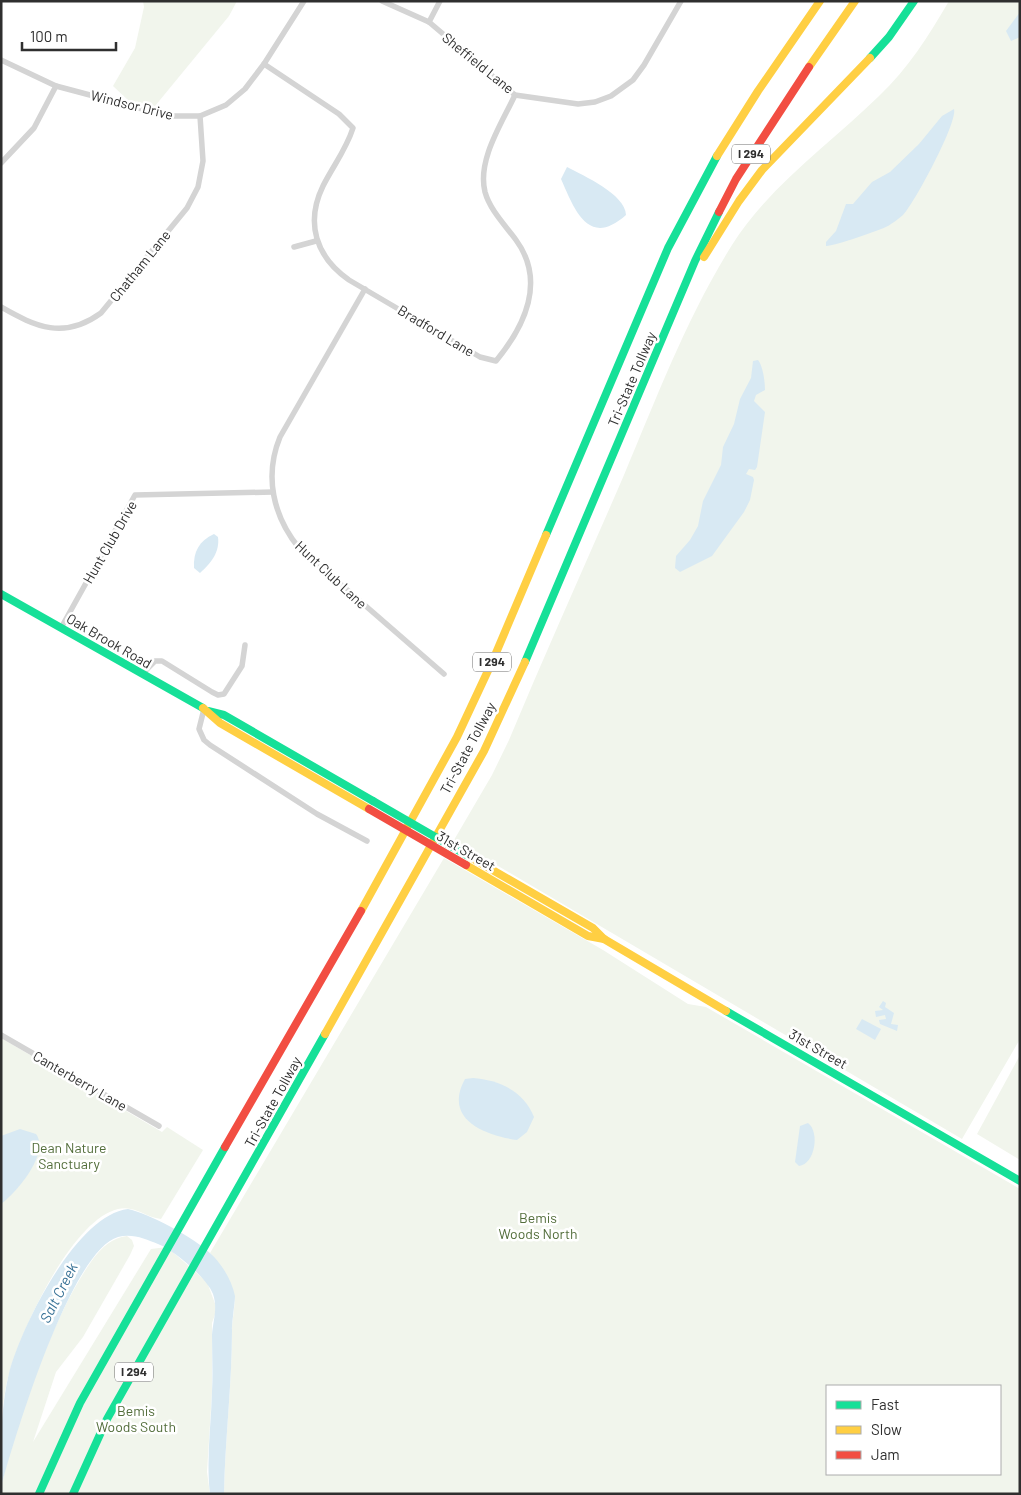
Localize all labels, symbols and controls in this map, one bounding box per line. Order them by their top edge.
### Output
scale bar [22,20,116,52]
text: 100 m [30,27,68,45]
street label: Sheffield Lane [439,29,518,97]
street label: Windsor Drive [89,86,175,123]
road number: I 294 [732,144,770,164]
street label: Chatham Lane [106,226,174,305]
street label: Bradford Lane [395,301,478,360]
street label: Tri-State Tollway [604,328,659,429]
street label: Hunt Club Drive [79,497,140,586]
street label: Hunt Club Lane [292,537,371,612]
street label: Oak Brook Road [64,609,155,672]
road number: I 294 [473,652,511,672]
street label: Tri-State Tollway [436,699,499,797]
street label: 31st Street [434,827,499,874]
street label: 31st Street [786,1025,851,1072]
street label: Canterberry Lane [30,1047,130,1114]
street label: Tri-State Tollway [241,1053,305,1150]
park label: Dean Nature Sanctuary [31,1139,107,1172]
park label: Bemis Woods North [498,1209,578,1242]
water label: Salt Creek [35,1259,81,1326]
road number: I 294 [115,1362,153,1381]
legend [826,1385,1001,1475]
text: Fast [871,1395,899,1413]
park label: Bemis Woods South [96,1402,176,1435]
text: Slow [871,1420,902,1438]
text: Jam [871,1445,900,1463]

